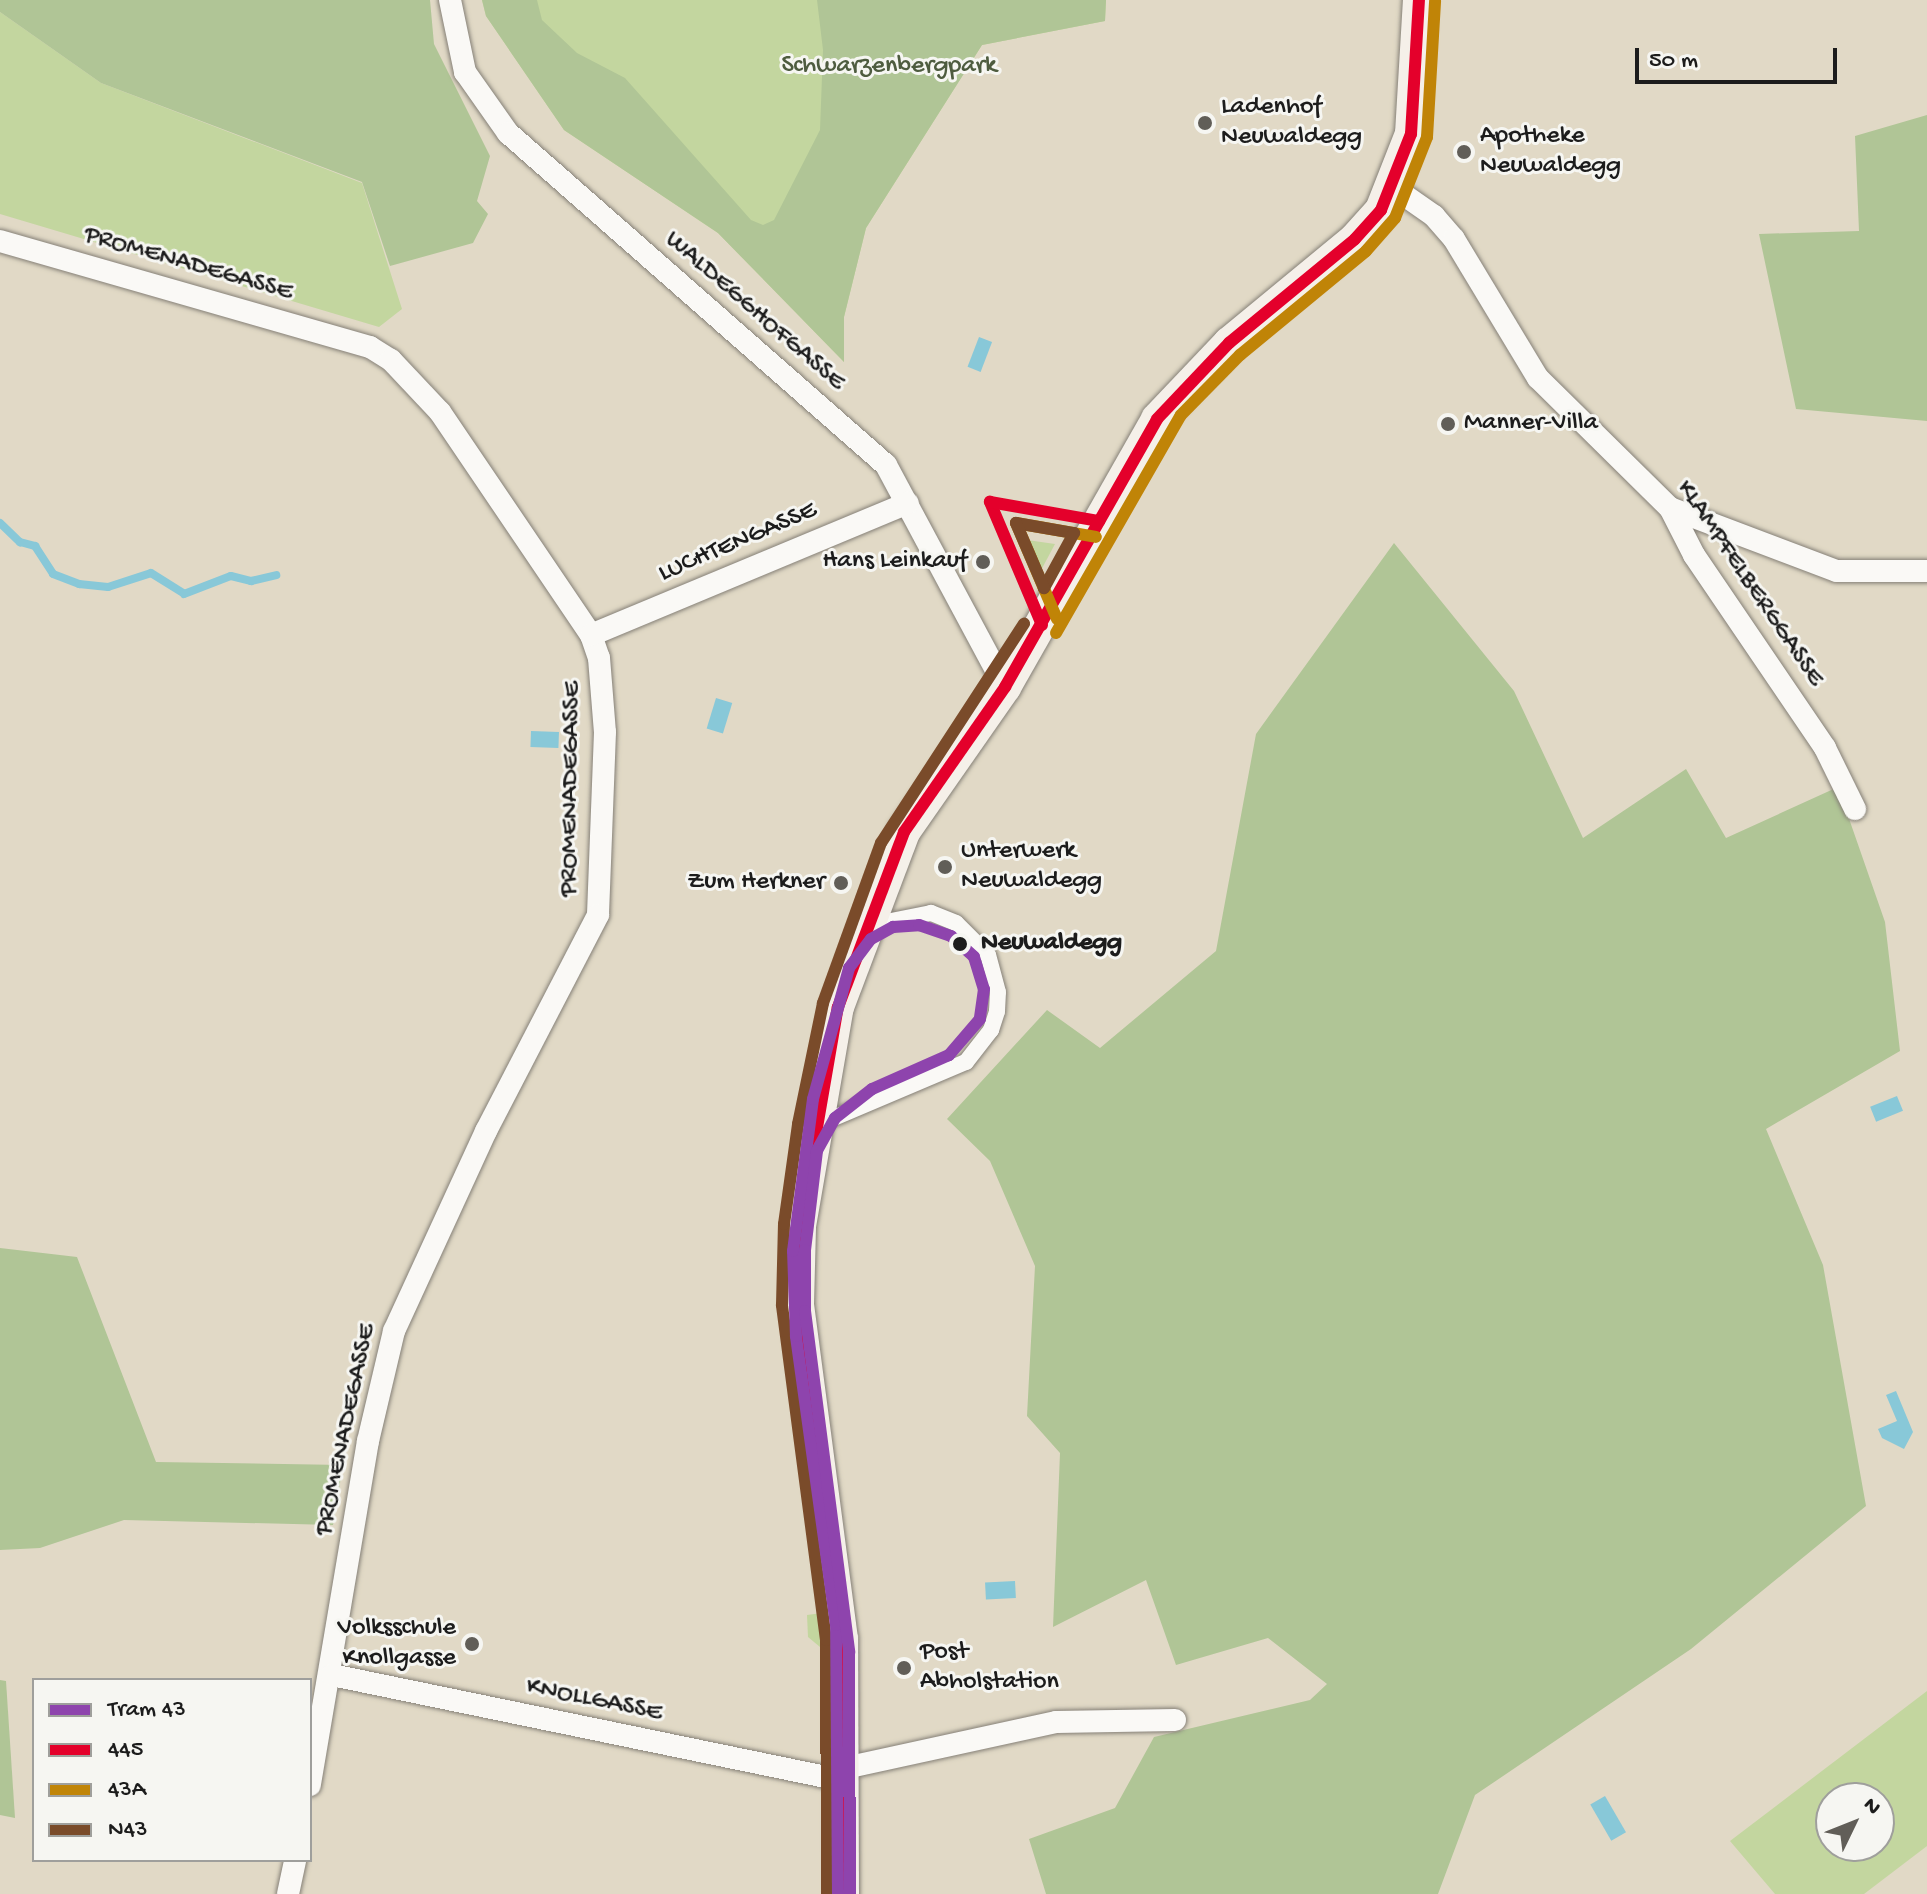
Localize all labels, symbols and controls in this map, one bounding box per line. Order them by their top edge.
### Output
scale bar [1639,32,1841,82]
text: 50 m [1649,47,1698,76]
park label: Schwarzenbergpark [781,51,997,83]
place label: Ladenhof Neuwaldegg [1221,92,1362,154]
marker: Ladenhof Neuwaldegg [1196,114,1214,132]
place label: Apotheke Neuwaldegg [1480,121,1621,182]
marker: Apotheke Neuwaldegg [1455,143,1473,161]
street label: PROMENADEGASSE [80,220,296,310]
street label: WALDEGGHOFGASSE [657,225,851,399]
place label: Manner-Villa [1464,408,1598,440]
marker: Manner-Villa [1439,415,1457,433]
street label: KLAMPFELBERGGASSE [1668,475,1830,693]
street label: LUCHTENGASSE [654,496,822,590]
place label: Hans Leinkauf [823,546,967,578]
marker: Hans Leinkauf [974,553,992,571]
street label: PROMENADEGASSE [555,681,589,897]
place label: Unterwerk Neuwaldegg [961,836,1102,898]
marker: Unterwerk Neuwaldegg [936,858,954,876]
place label: Zum Herkner [687,867,825,899]
marker: Zum Herkner [832,874,850,892]
place label: Neuwaldegg [981,928,1122,960]
marker: Neuwaldegg [946,930,974,958]
street label: PROMENADEGASSE [309,1321,385,1539]
place label: Volksschule Knollgasse [337,1613,456,1674]
marker: Volksschule Knollgasse [463,1635,481,1653]
place label: Post Abholstation [920,1637,1059,1698]
marker: Post Abholstation [895,1659,913,1677]
street label: KNOLLGASSE [523,1671,665,1731]
legend [32,1678,312,1862]
text: Tram 43 [108,1696,186,1725]
text: 445 [108,1736,143,1765]
text: 43A [108,1776,146,1805]
north arrow [1815,1782,1895,1862]
text: N [1857,1793,1885,1821]
text: N43 [108,1816,147,1845]

